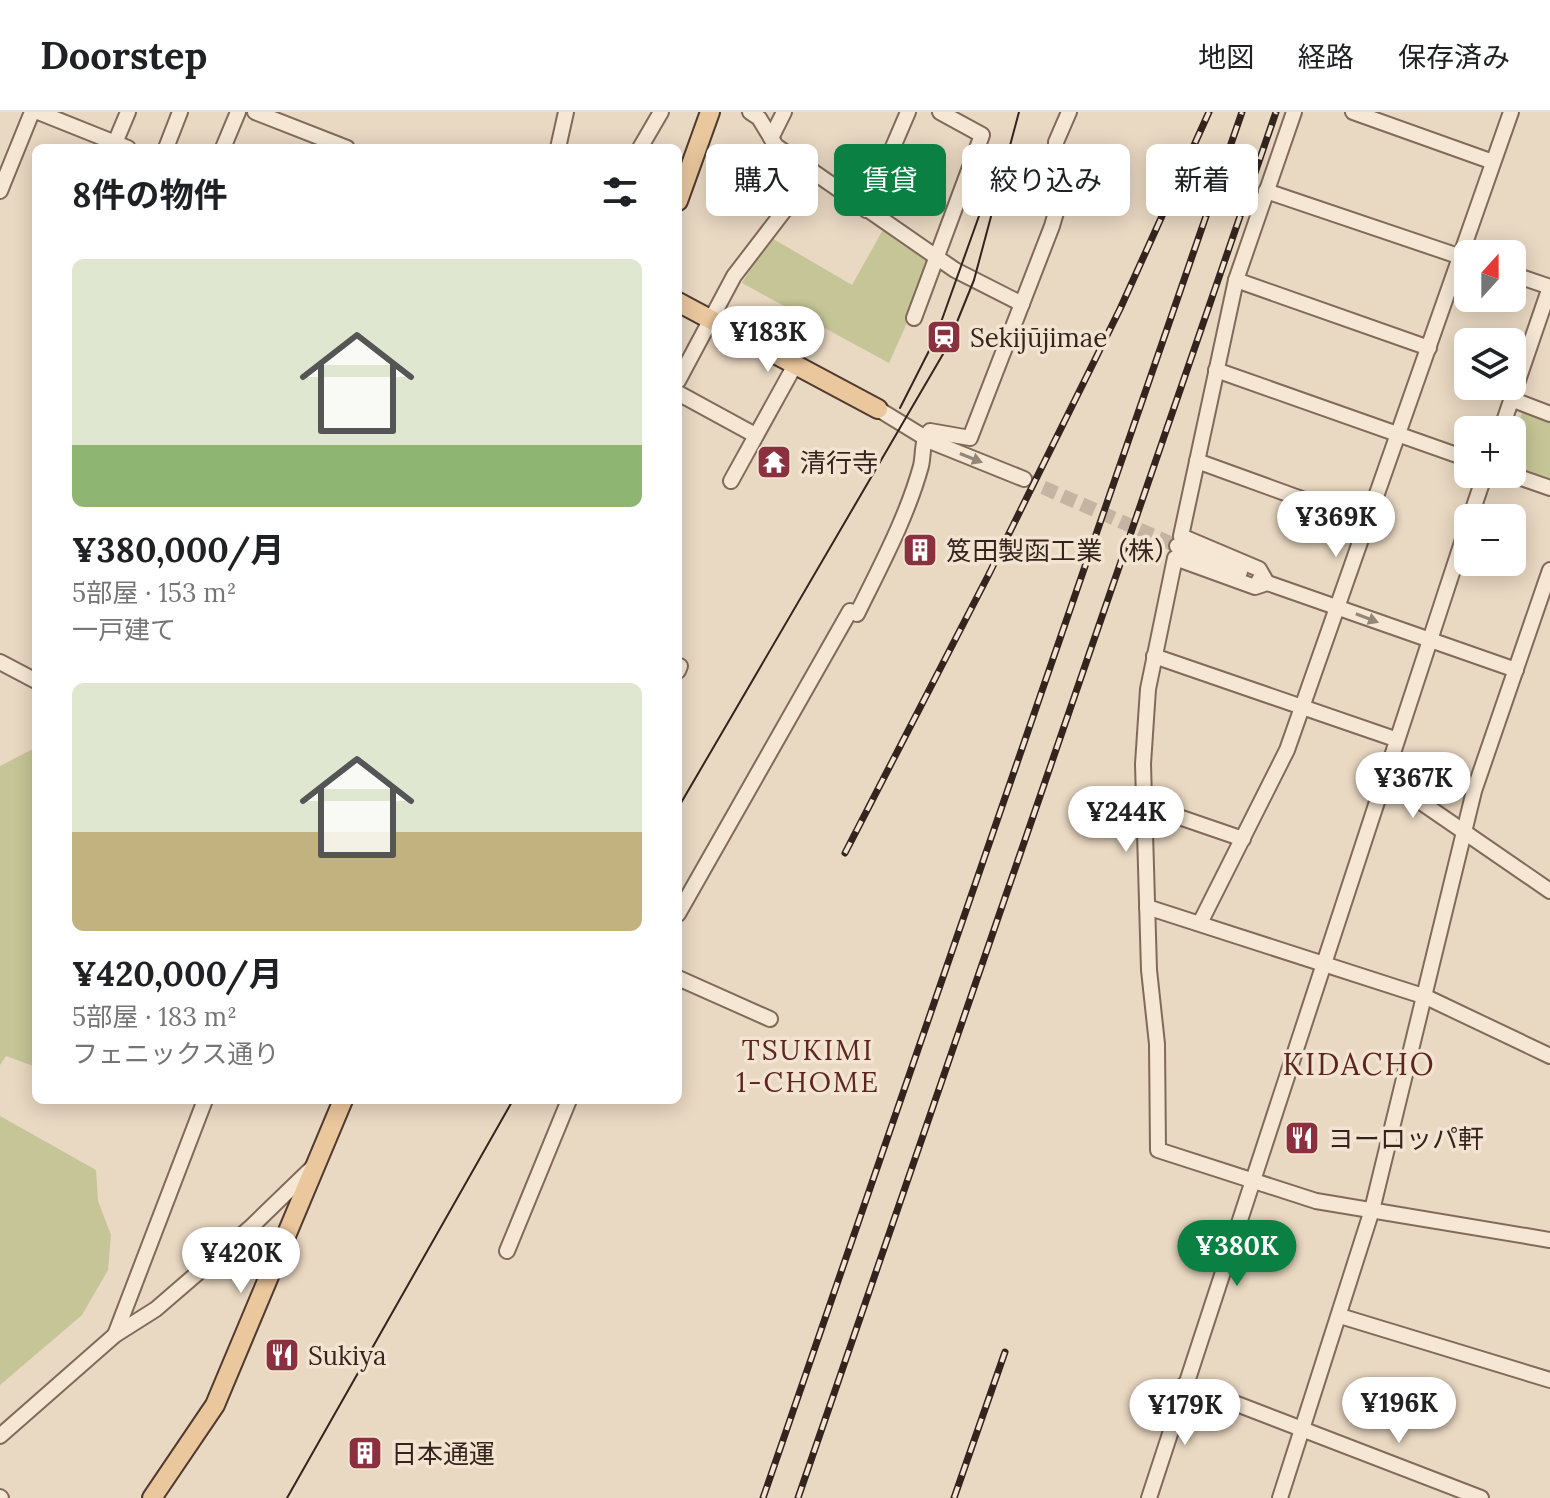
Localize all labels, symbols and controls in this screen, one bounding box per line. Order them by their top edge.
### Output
text: Doorstep [40,31,207,79]
text: 地図 [1198,39,1254,75]
text: 経路 [1298,39,1354,75]
text: 保存済み [1398,39,1510,75]
chip: 購入 [706,144,818,216]
chip: 賃貸 [834,144,946,216]
chip: 絞り込み [962,144,1130,216]
chip: 新着 [1146,144,1258,216]
icon: filters [598,170,642,214]
text: 8件の物件 [72,173,227,216]
north arrow [1454,240,1526,312]
map controls [1454,240,1526,576]
pin: ¥183K [712,306,824,374]
icon: home [285,311,429,455]
text: ¥183K [729,315,807,348]
station icon: Sekijūjimae [925,318,963,356]
place label: Sekijūjimae [970,321,1107,354]
button: layers [1454,328,1526,400]
button: + [1454,416,1526,488]
temple icon: 清行寺 [755,443,793,481]
place label: 清行寺 [800,446,878,479]
one-way arrow [959,452,983,465]
pin: ¥369K [1280,491,1392,559]
text: ¥369K [1295,500,1377,533]
button: − [1454,504,1526,576]
text: ¥380,000/月 [72,528,285,571]
building icon: 笈田製函工業（株） [901,531,939,569]
place label: 笈田製函工業（株） [946,534,1180,567]
text: 5部屋 · 153 m² [72,576,237,609]
one-way arrow [1355,612,1379,625]
text: 一戸建て [72,613,176,646]
icon: home [285,735,429,879]
pin: ¥367K [1357,752,1469,820]
text: ¥367K [1374,761,1453,794]
pin: ¥244K [1070,786,1182,854]
text: ¥244K [1086,795,1166,828]
text: ¥420,000/月 [72,952,283,995]
text: 5部屋 · 183 m² [72,1000,237,1033]
district label: TSUKIMI 1-CHOME [736,1032,880,1100]
text: フェニックス通り [72,1037,279,1070]
district label: KIDACHO [1283,1045,1435,1083]
restaurant icon: ヨーロッパ軒 [1283,1119,1321,1157]
place label: ヨーロッパ軒 [1328,1122,1484,1155]
pin: ¥380K [1181,1220,1293,1288]
pin: ¥420K [185,1227,297,1295]
text: ¥380K [1195,1229,1279,1262]
text: ¥420K [200,1236,282,1269]
restaurant icon: Sukiya [263,1336,301,1374]
place label: Sukiya [308,1339,386,1372]
pin: ¥196K [1343,1377,1455,1445]
pin: ¥179K [1129,1379,1241,1447]
text: ¥196K [1360,1386,1438,1419]
text: ¥179K [1147,1388,1223,1421]
building icon: 日本通運 [346,1434,384,1472]
place label: 日本通運 [391,1437,495,1470]

